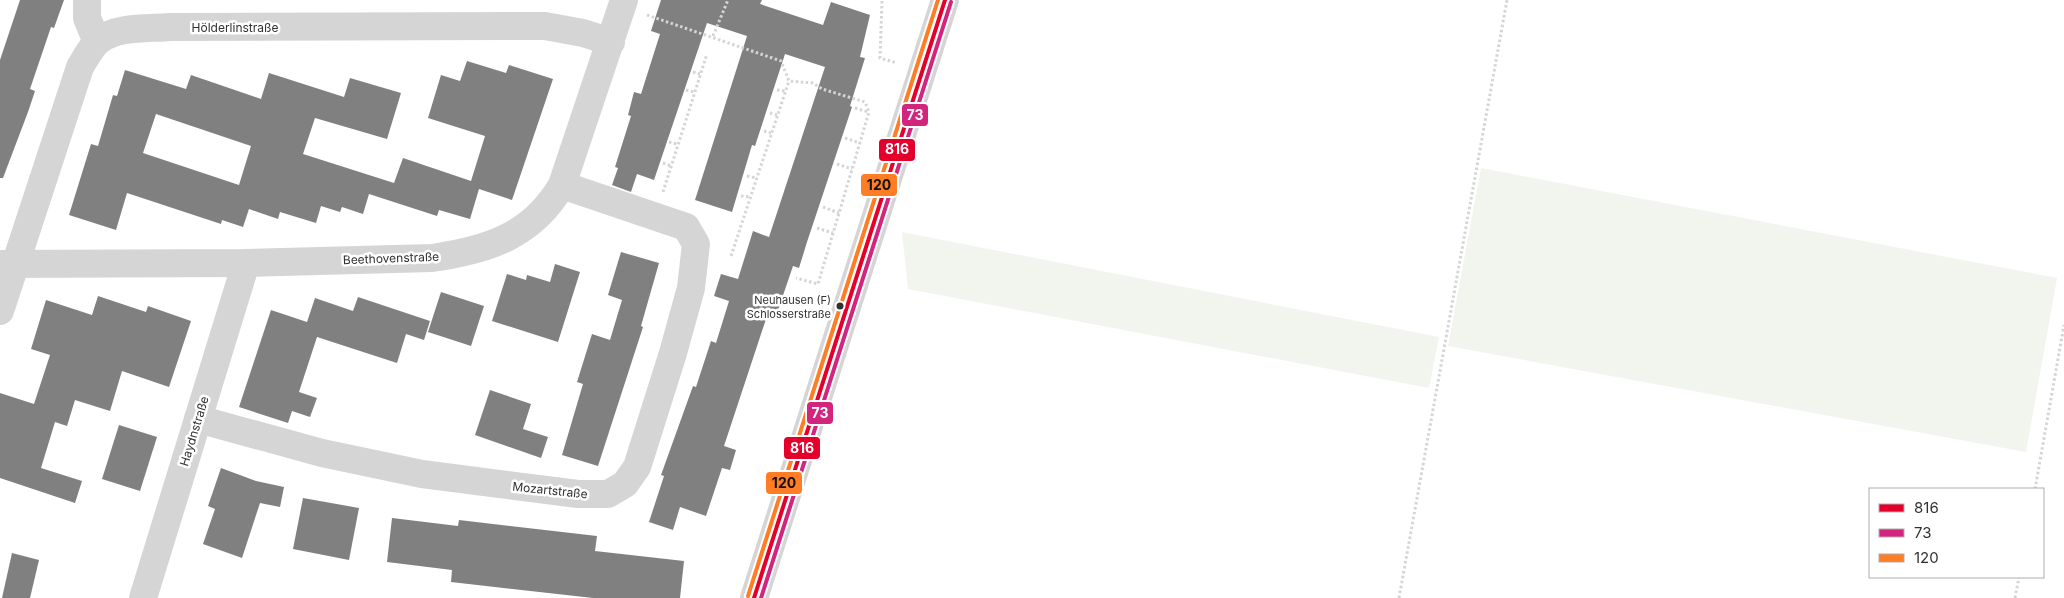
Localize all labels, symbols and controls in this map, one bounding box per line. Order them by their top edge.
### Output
street label: Hölderlinstraße [192,20,278,35]
line badge: 73 [901,103,929,127]
text: 73 [907,106,923,123]
line badge: 816 [878,138,916,162]
text: 816 [885,140,909,157]
line badge: 120 [860,173,898,197]
text: 120 [867,176,891,193]
street label: Beethovenstraße [343,249,439,267]
place label: Neuhausen (F) Schlosserstraße [747,293,831,321]
marker: Neuhausen (F) Schlosserstraße [835,301,845,311]
street label: Haydnstraße [176,394,212,468]
line badge: 73 [806,401,834,425]
text: 73 [812,404,828,421]
line badge: 816 [783,436,821,460]
text: 816 [790,439,814,456]
line badge: 120 [765,471,803,495]
text: 120 [772,474,796,491]
street label: Mozartstraße [512,479,588,501]
legend [1869,488,2044,578]
text: 816 [1914,498,1939,517]
text: 73 [1914,523,1932,542]
text: 120 [1914,548,1939,567]

